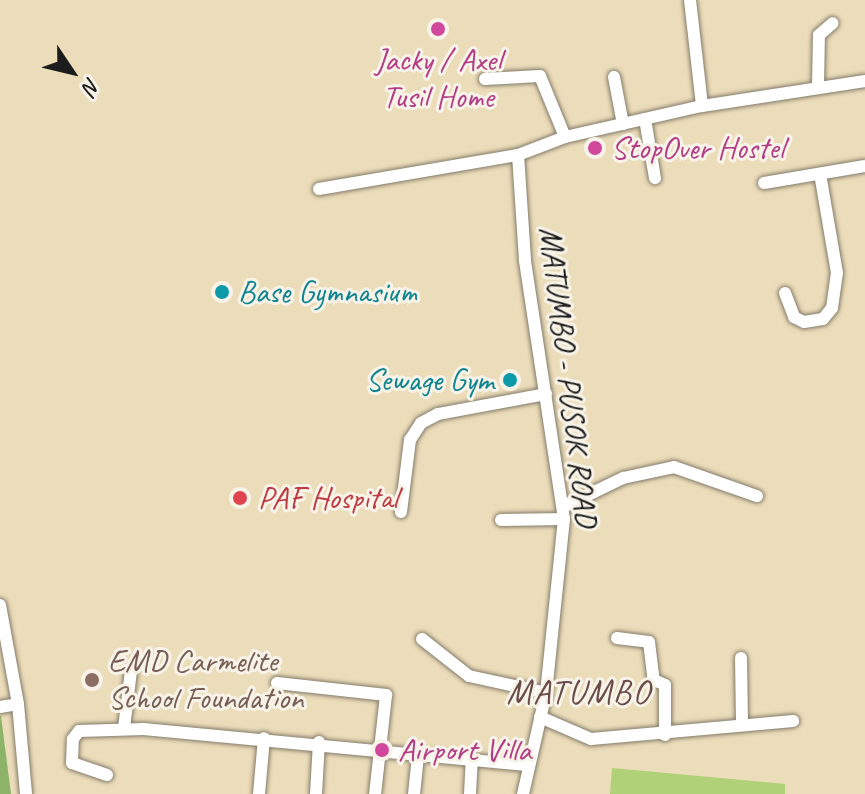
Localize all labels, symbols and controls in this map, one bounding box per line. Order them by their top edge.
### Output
marker: Jacky / Axel Tusil Home [429,20,447,38]
north arrow [32,32,112,112]
place label: Jacky / Axel Tusil Home [375,42,501,117]
text: N [76,72,107,99]
place label: StopOver Hostel [611,129,784,167]
marker: StopOver Hostel [586,139,604,157]
street label: MATUMBO - PUSOK ROAD [531,225,605,529]
place label: Base Gymnasium [238,273,420,311]
marker: Base Gymnasium [213,283,231,301]
place label: Sewage Gym [364,361,494,399]
marker: Sewage Gym [501,371,519,389]
place label: PAF Hospital [258,479,398,517]
marker: PAF Hospital [229,487,251,509]
place label: EMD Carmelite School Foundation [108,643,304,718]
marker: EMD Carmelite School Foundation [83,671,101,689]
district label: MATUMBO [506,672,652,712]
place label: Airport Villa [398,731,530,769]
marker: Airport Villa [373,741,391,759]

